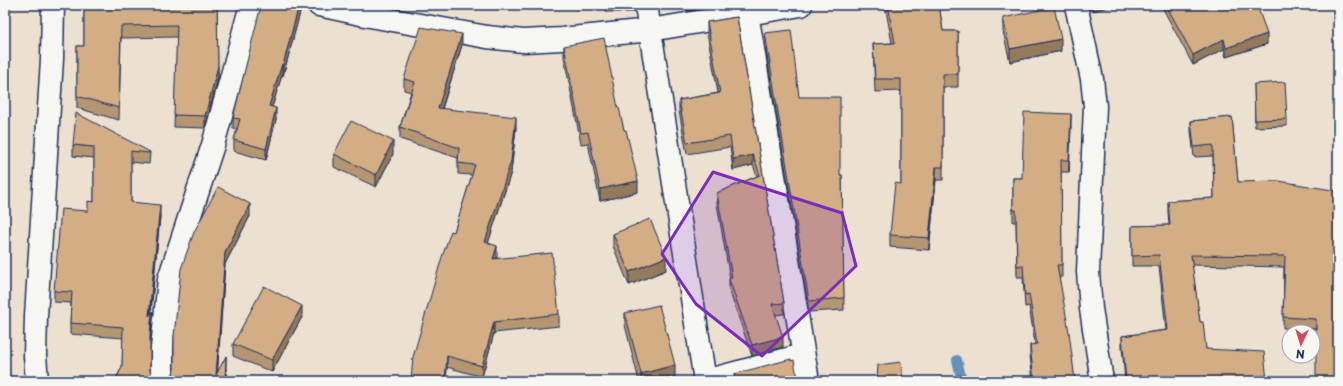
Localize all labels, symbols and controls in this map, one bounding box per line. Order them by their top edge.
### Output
north arrow [1281,324,1321,364]
text: N [1295,346,1305,363]

